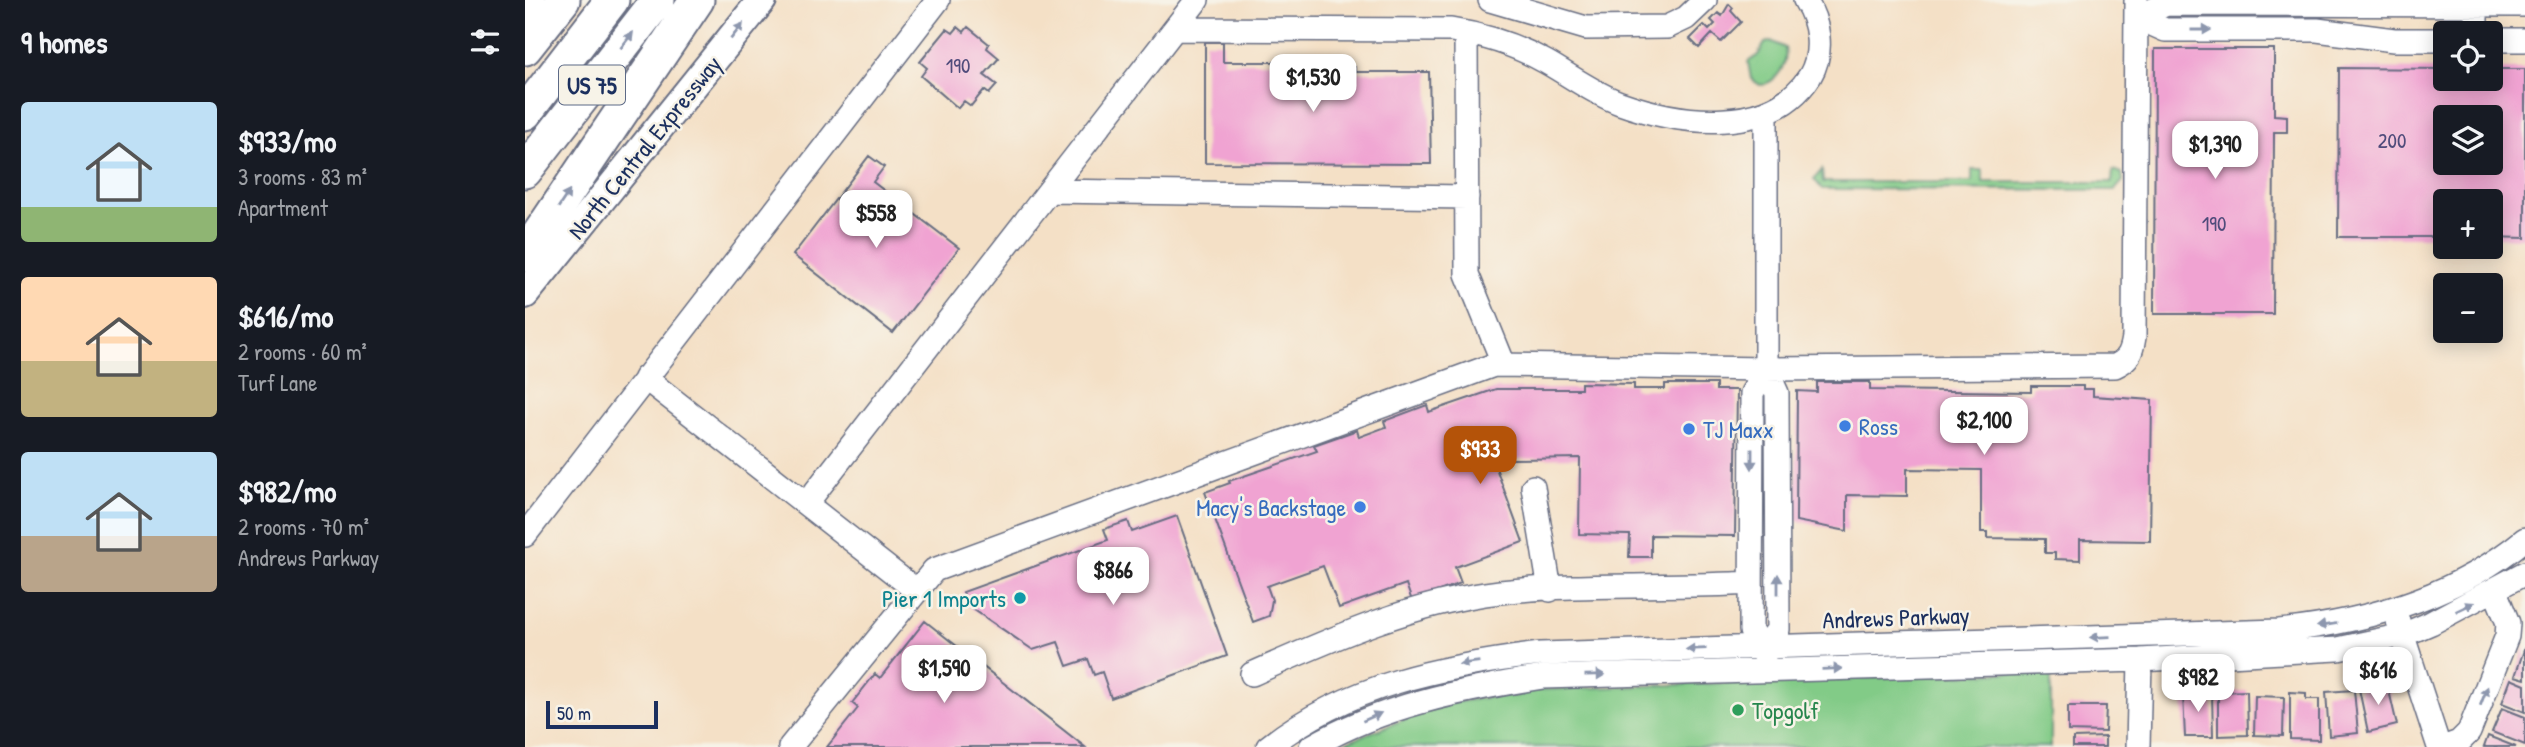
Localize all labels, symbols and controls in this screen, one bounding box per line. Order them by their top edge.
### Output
map controls [2433,21,2503,343]
button: locate [2433,21,2503,91]
text: 9 homes [21,22,108,62]
icon: filters [466,23,504,61]
one-way arrow [730,23,745,41]
one-way arrow [2190,24,2212,36]
one-way arrow [620,31,635,49]
street label: North Central Expressway [560,49,728,245]
house number: 190 [946,51,970,80]
pin: $1,530 [1256,54,1370,114]
text: $1,530 [1286,61,1341,92]
road number: US 75 [559,66,625,104]
button: layers [2433,105,2503,175]
text: $933/mo [238,121,336,161]
pin: $1,390 [2158,122,2272,181]
house number: 200 [2378,126,2406,155]
text: $1,390 [2188,128,2242,159]
icon: home [77,130,161,214]
text: 3 rooms · 83 m² [238,161,367,192]
button: + [2433,189,2503,259]
one-way arrow [557,190,571,208]
pin: $558 [835,190,917,250]
text: Apartment [238,192,328,223]
text: $558 [855,197,897,228]
house number: 190 [2202,209,2226,238]
button: − [2433,273,2503,343]
text: $616/mo [238,296,333,336]
icon: home [77,305,161,389]
text: 2 rooms · 60 m² [238,336,367,367]
text: Turf Lane [238,367,318,398]
pin: $2,100 [1927,398,2041,457]
text: $2,100 [1956,404,2012,435]
place label: Ross [1859,410,1898,442]
place label: TJ Maxx [1703,413,1774,445]
marker: Ross [1837,418,1853,434]
marker: TJ Maxx [1681,421,1697,437]
pin: $933 [1439,426,1521,486]
text: $933 [1460,433,1500,464]
one-way arrow [1746,448,1758,470]
text: $982/mo [238,471,336,511]
icon: home [77,480,161,564]
place label: Macy's Backstage [1196,491,1346,523]
marker: Macy's Backstage [1352,499,1368,515]
text: 2 rooms · 70 m² [238,511,369,542]
text: Andrews Parkway [238,542,379,573]
pin: $866 [1072,548,1154,607]
text: $866 [1093,554,1133,585]
one-way arrow [1772,573,1784,595]
place label: Pier 1 Imports [882,582,1006,614]
marker: Pier 1 Imports [1012,590,1028,606]
street label: Andrews Parkway [1822,598,1970,636]
one-way arrow [2455,602,2475,613]
one-way arrow [2316,620,2338,631]
one-way arrow [2089,631,2111,642]
one-way arrow [1685,644,1707,655]
pin: $1,590 [887,646,1001,705]
pin: $616 [2337,648,2419,707]
text: $1,590 [917,652,971,683]
pin: $982 [2157,654,2239,714]
text: $616 [2359,654,2397,685]
one-way arrow [1458,657,1480,668]
text: $982 [2178,661,2218,692]
one-way arrow [1821,663,1843,674]
one-way arrow [1584,670,1606,681]
one-way arrow [2479,686,2490,707]
place label: Topgolf [1752,694,1819,726]
scale bar [546,698,658,730]
text: 50 m [557,700,591,726]
marker: Topgolf [1730,702,1746,718]
one-way arrow [1362,711,1383,722]

